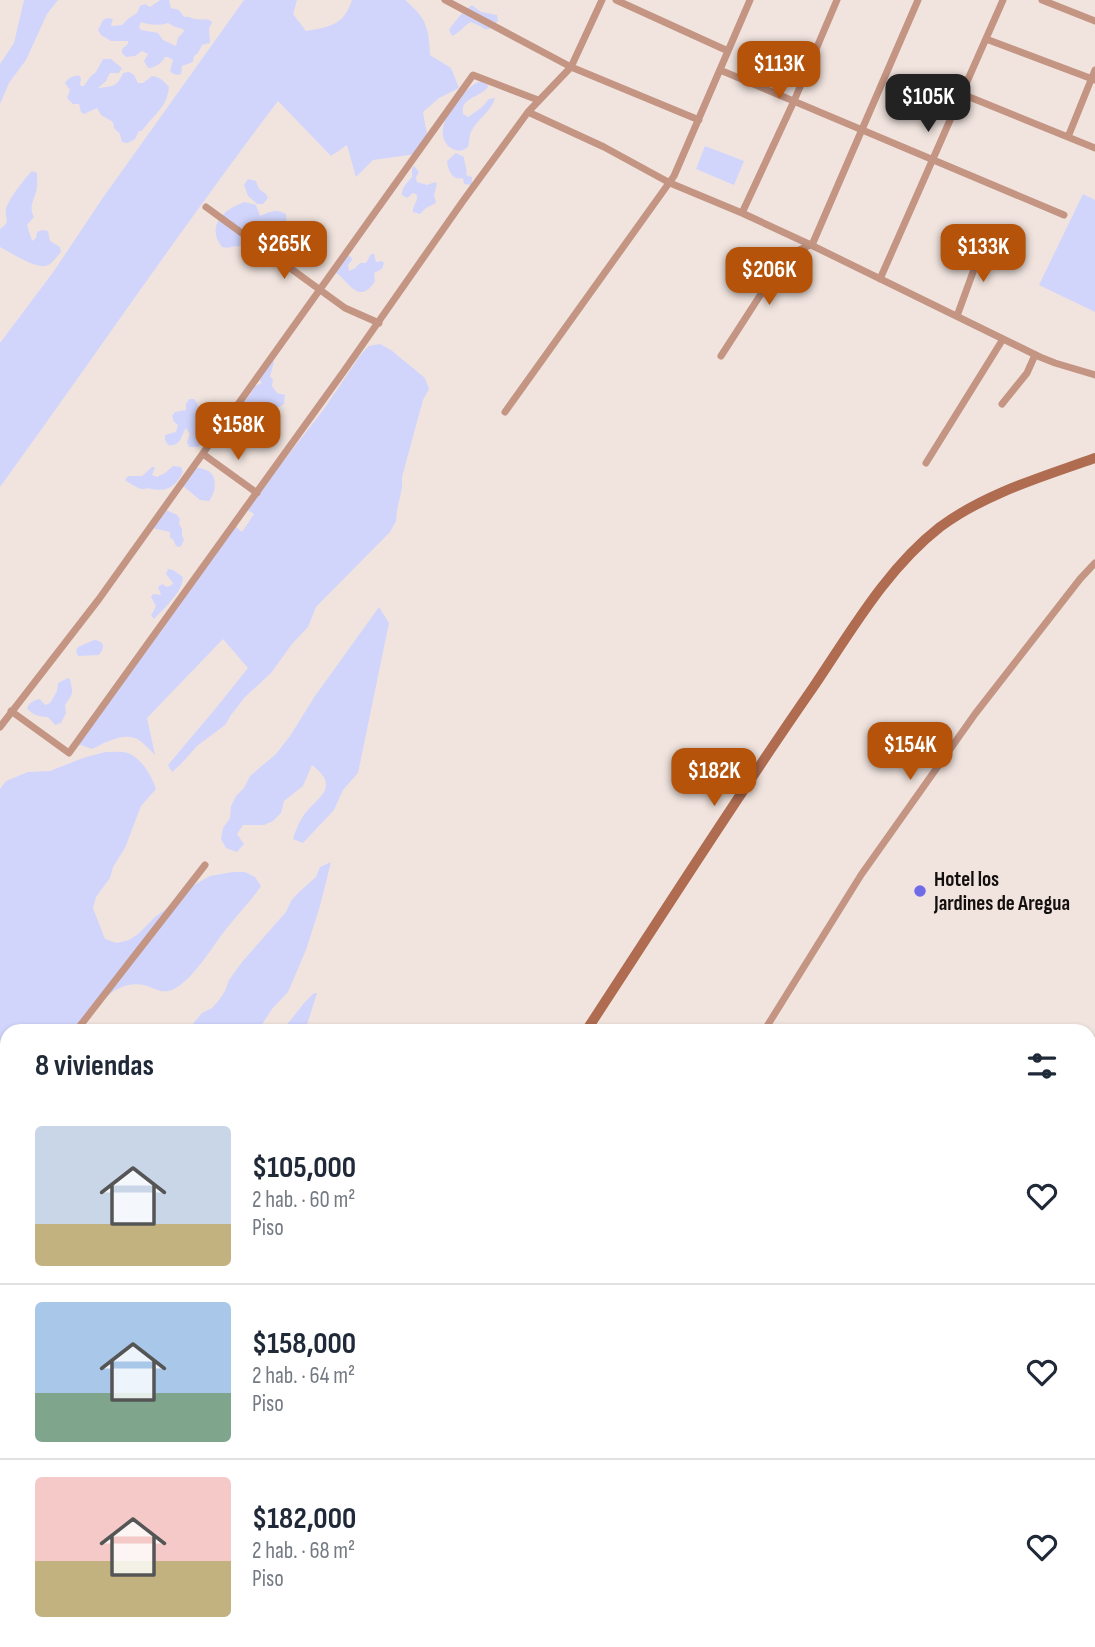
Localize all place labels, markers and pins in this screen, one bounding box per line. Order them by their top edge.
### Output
pin: $113K [730,42,828,101]
pin: $105K [879,74,977,134]
pin: $265K [235,222,333,281]
pin: $133K [934,224,1032,284]
pin: $206K [720,247,818,307]
pin: $158K [189,402,287,462]
pin: $154K [861,722,959,782]
pin: $182K [665,748,763,808]
place label: Hotel los Jardines de Aregua [933,867,1070,916]
marker: Hotel los Jardines de Aregua [912,883,928,899]

